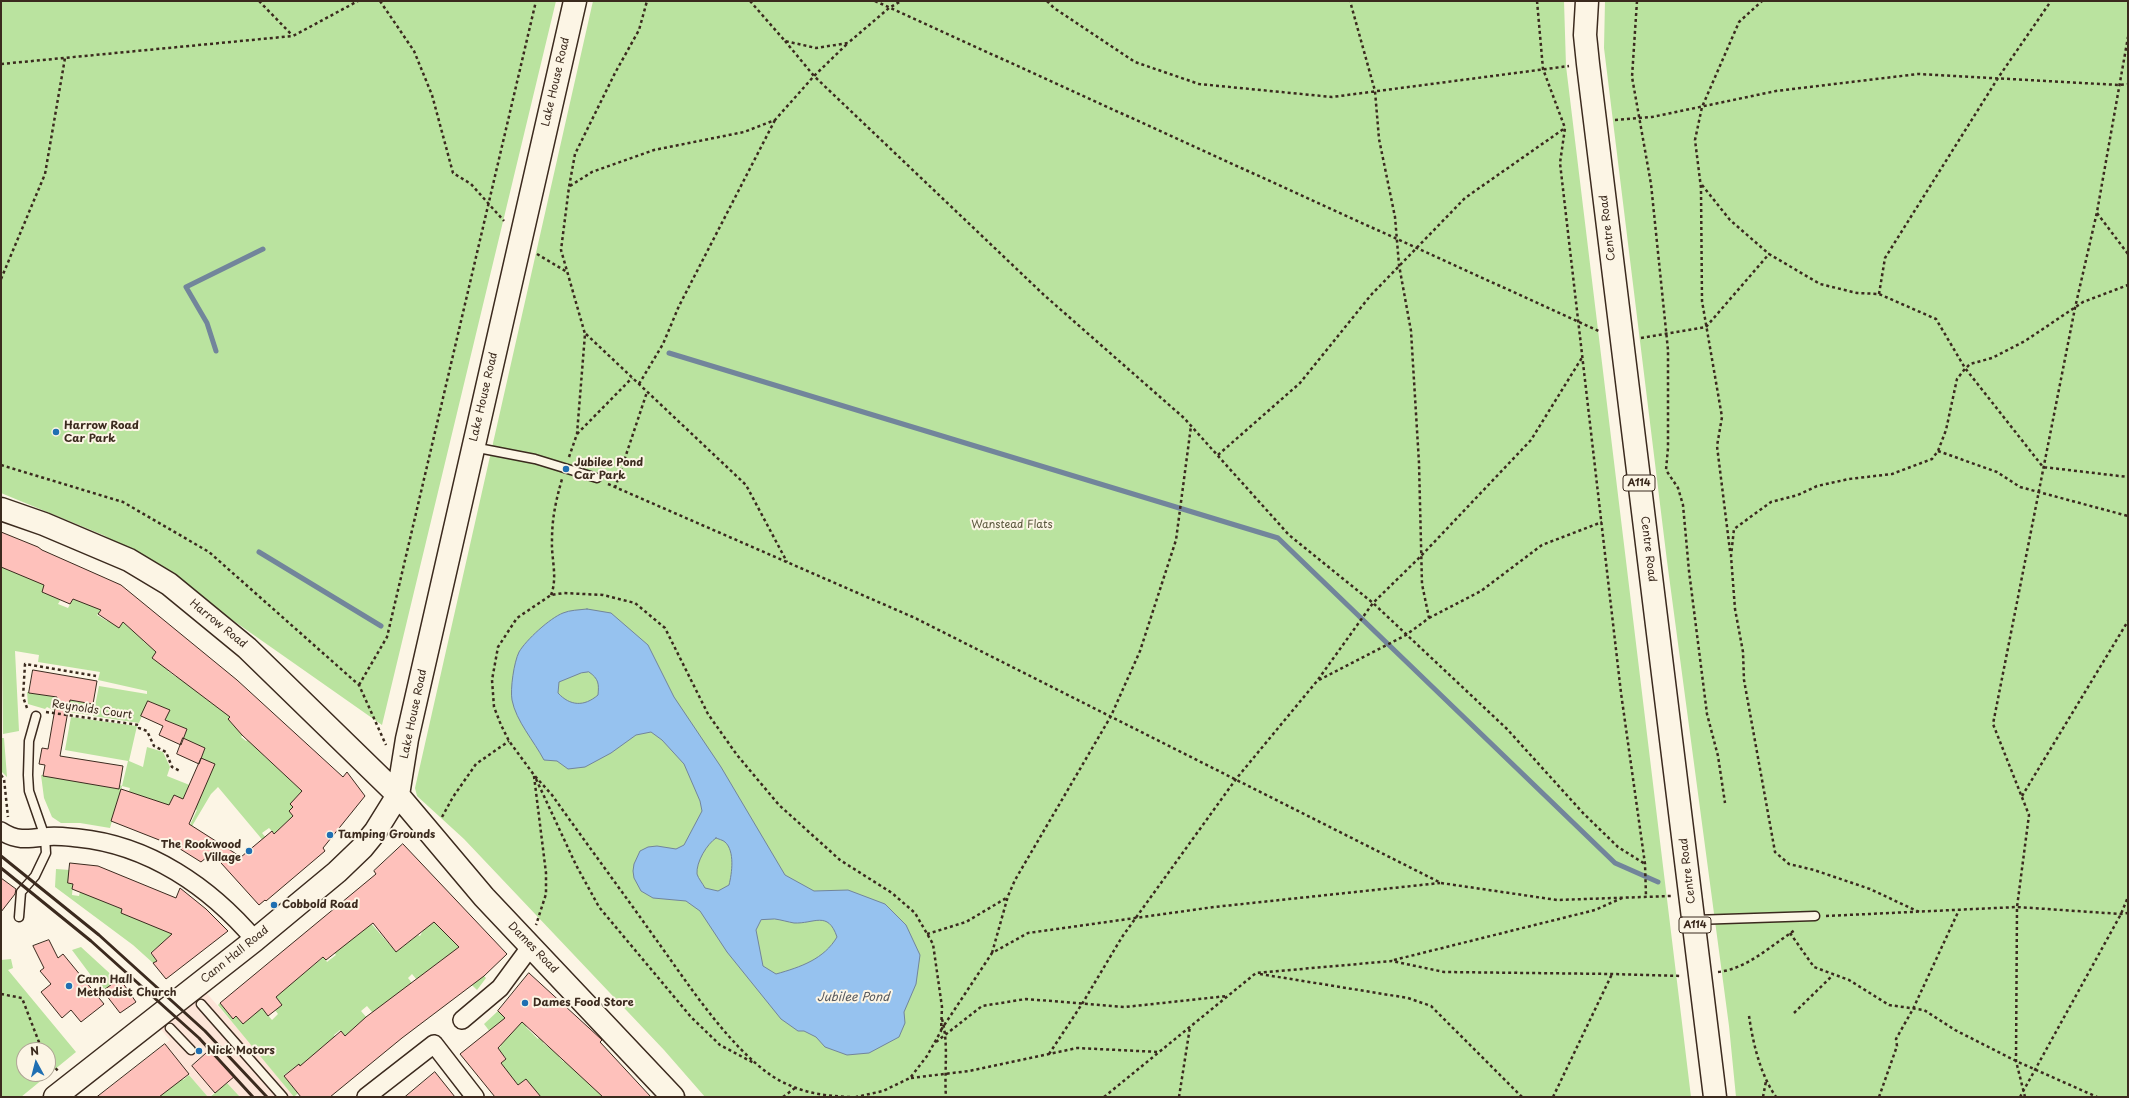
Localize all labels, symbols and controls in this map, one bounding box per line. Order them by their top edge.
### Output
street label: Lake House Road [539,36,573,128]
street label: Centre Road [1597,194,1619,262]
street label: Lake House Road [467,351,501,443]
place label: Harrow Road Car Park [64,419,139,445]
marker: Harrow Road Car Park [51,427,61,437]
place label: Jubilee Pond Car Park [574,456,643,482]
marker: Jubilee Pond Car Park [561,464,571,474]
road number: A114 [1623,475,1655,491]
street label: Centre Road [1637,515,1659,583]
park label: Wanstead Flats [971,518,1053,532]
street label: Harrow Road [187,597,249,651]
street label: Lake House Road [398,668,430,760]
street label: Reynolds Court [51,698,133,722]
place label: Tamping Grounds [338,828,435,842]
marker: Tamping Grounds [325,830,335,840]
street label: Centre Road [1677,837,1699,905]
place label: The Rookwood Village [161,838,241,864]
marker: The Rookwood Village [244,846,254,856]
place label: Cobbold Road [282,898,358,912]
marker: Cobbold Road [269,900,279,910]
road number: A114 [1679,917,1711,933]
street label: Dames Road [505,920,561,976]
street label: Cann Hall Road [198,924,272,986]
place label: Cann Hall Methodist Church [77,973,176,999]
marker: Cann Hall Methodist Church [64,981,74,991]
water label: Jubilee Pond [817,991,889,1005]
place label: Dames Food Store [533,996,634,1010]
marker: Dames Food Store [520,998,530,1008]
north arrow [16,1042,56,1082]
text: N [29,1042,40,1060]
place label: Nick Motors [207,1044,275,1058]
marker: Nick Motors [194,1046,204,1056]

